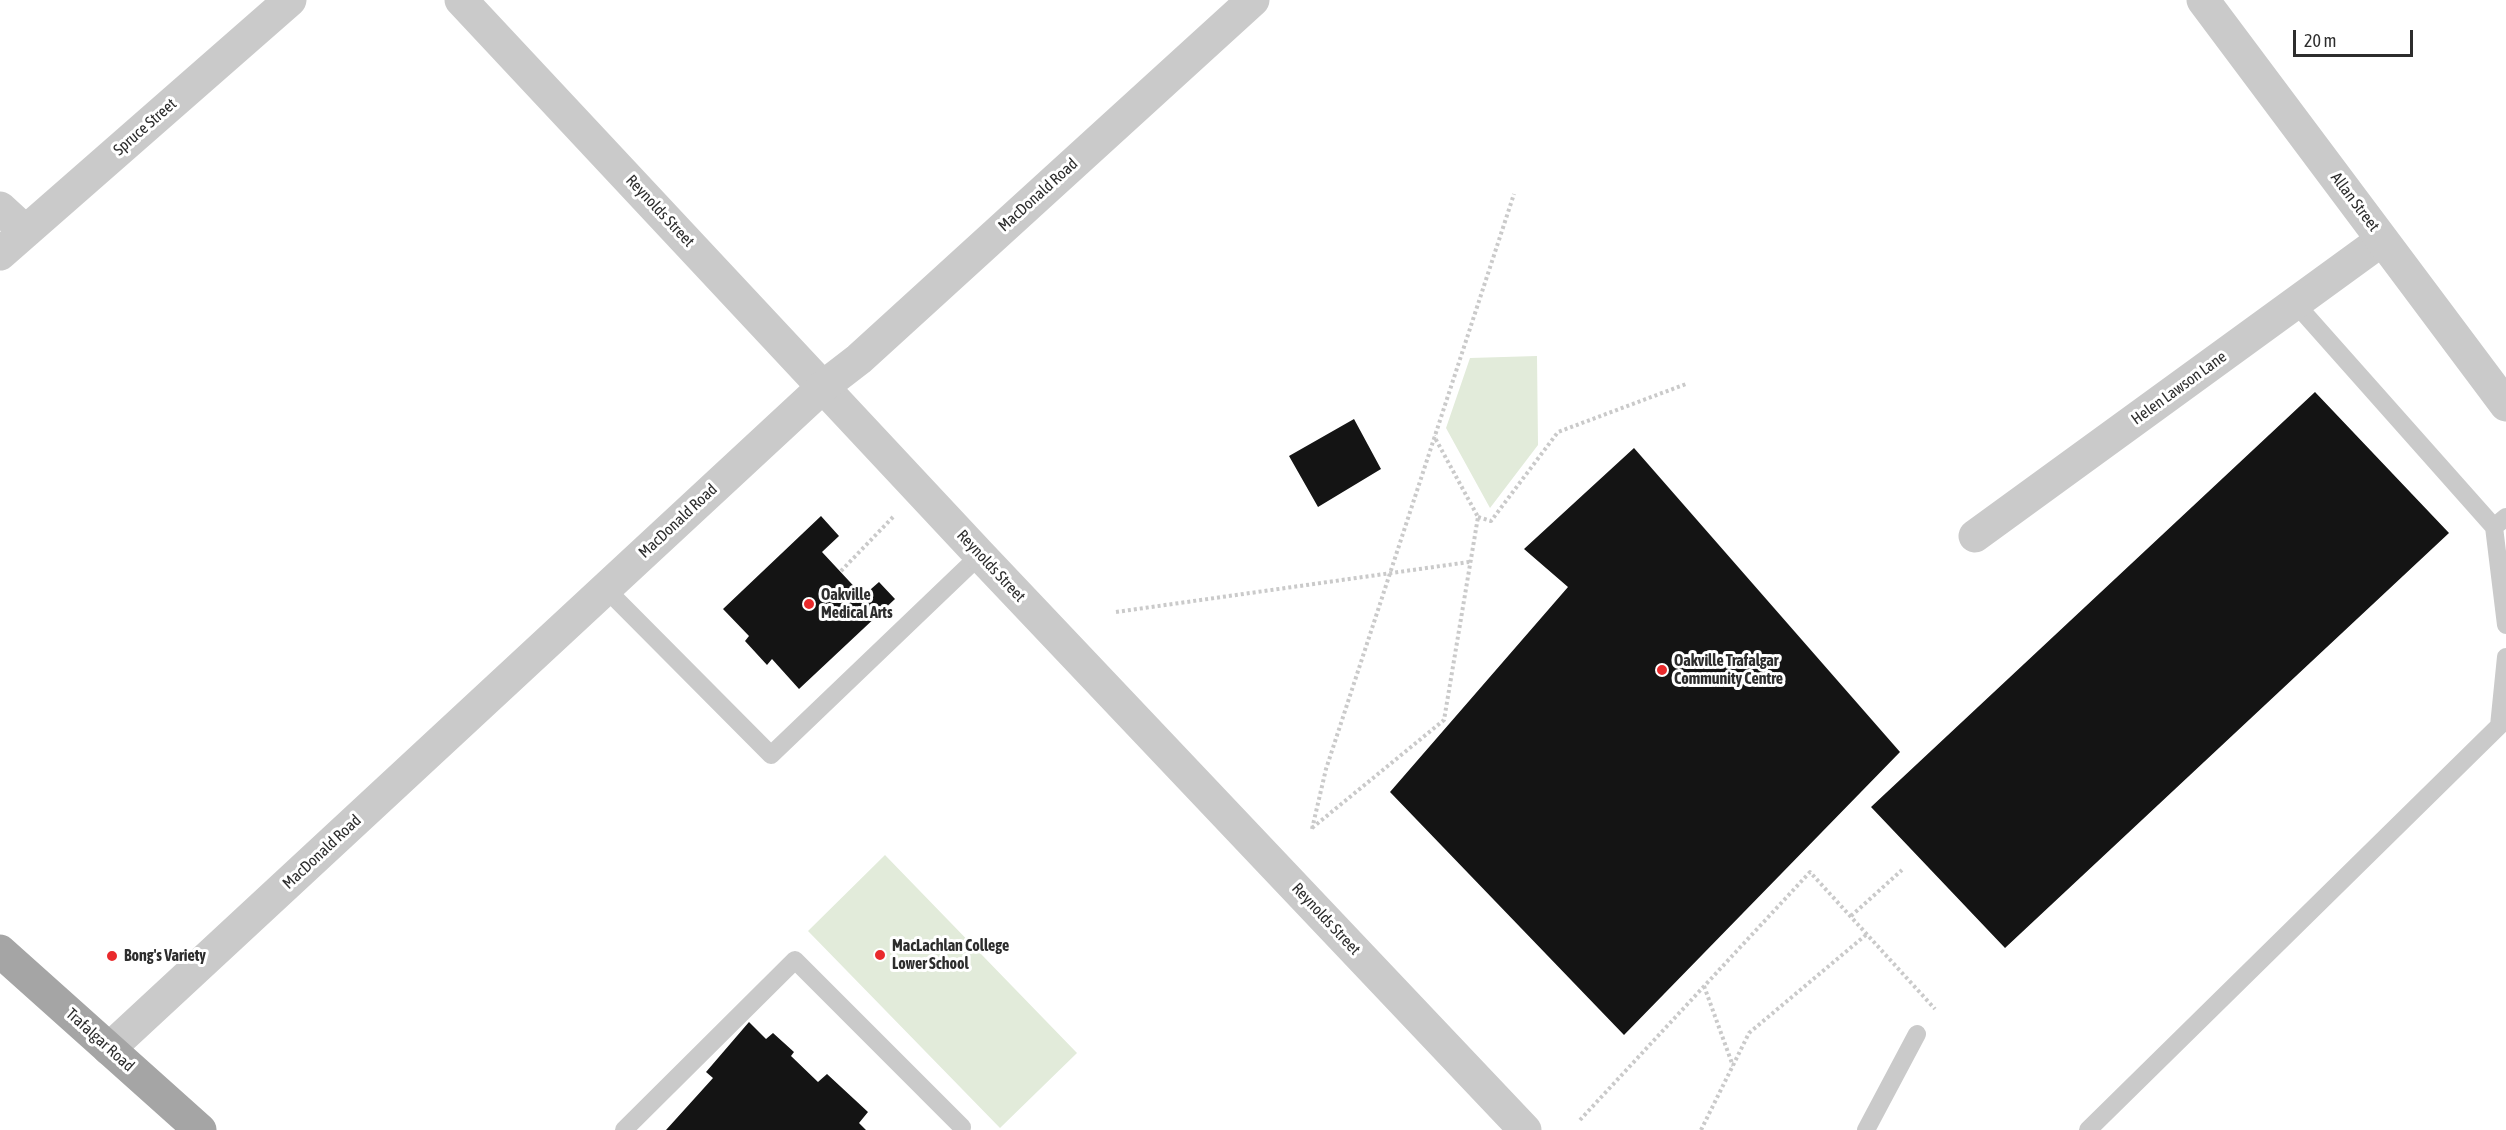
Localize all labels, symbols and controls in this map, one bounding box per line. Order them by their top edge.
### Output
scale bar [2296,18,2416,56]
text: 20 m [2304,30,2336,51]
street label: Spruce Street [110,94,180,160]
street label: MacDonald Road [994,154,1082,236]
street label: Allan Street [2327,169,2383,235]
street label: Reynolds Street [622,171,698,251]
street label: Helen Lawson Lane [2128,347,2230,429]
street label: MacDonald Road [635,480,721,562]
street label: Reynolds Street [953,526,1029,606]
place label: Oakville Medical Arts [821,585,893,623]
marker: Oakville Medical Arts [802,597,816,611]
place label: Oakville Trafalgar Community Centre [1674,651,1783,689]
marker: Oakville Trafalgar Community Centre [1655,663,1669,677]
street label: MacDonald Road [279,811,365,893]
street label: Reynolds Street [1288,879,1364,959]
place label: MacLachlan College Lower School [892,936,1009,974]
place label: Bong's Variety [124,946,206,966]
marker: MacLachlan College Lower School [873,948,887,962]
marker: Bong's Variety [105,949,119,963]
street label: Trafalgar Road [62,1004,138,1076]

